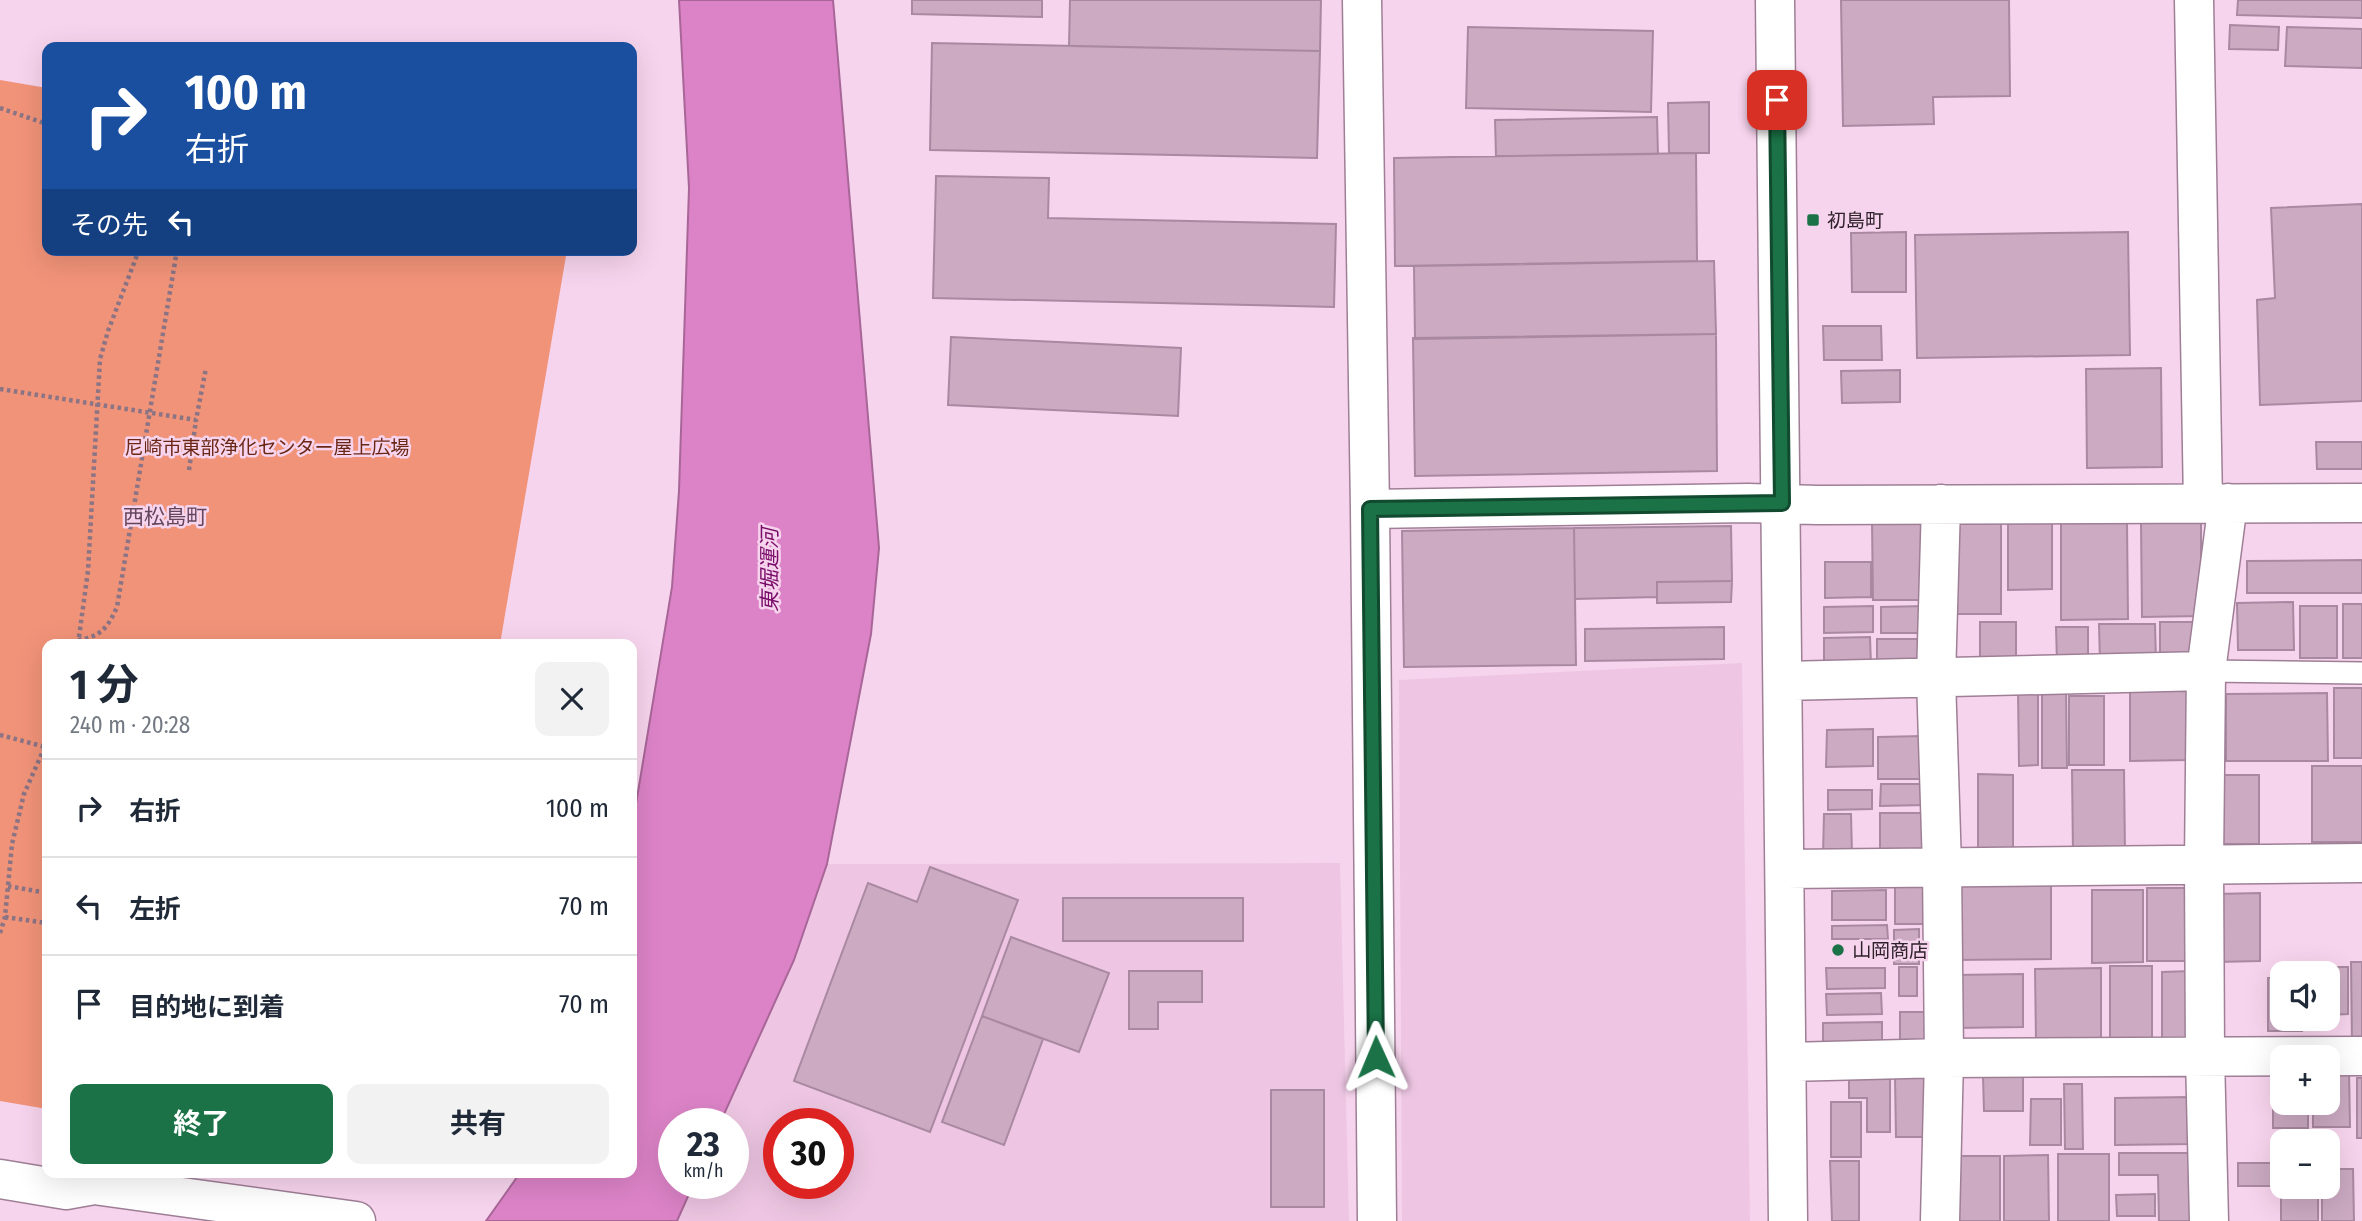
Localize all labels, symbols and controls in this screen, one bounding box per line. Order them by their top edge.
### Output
text: 100 m [185,63,307,122]
icon: right [70,70,161,161]
pin [1747,70,1807,130]
icon: arrive [1758,81,1796,119]
text: 右折 [185,130,249,168]
icon: left [162,203,200,241]
place label: 初島町 [1827,209,1884,232]
text: その先 [70,210,148,241]
marker: 初島町 [1805,212,1821,228]
park label: 尼崎市東部浄化センター屋上広場 [124,436,410,459]
district label: 西松島町 [123,504,207,530]
water label: 東堀運河 [757,524,783,612]
text: 1 分 [70,660,139,710]
button: close [535,662,609,736]
text: 240 m · 20:28 [70,711,190,739]
icon: right [70,789,108,827]
text: 100 m [546,793,609,824]
text: 右折 [129,796,181,827]
icon: left [70,887,108,925]
text: 70 m [559,891,609,922]
text: 左折 [129,894,181,925]
place label: 山岡商店 [1852,939,1928,962]
marker: 山岡商店 [1830,942,1846,958]
map controls [2270,961,2340,1199]
button: sound [2270,961,2340,1031]
icon: arrive [70,985,108,1023]
text: 70 m [559,989,609,1020]
text: 目的地に到着 [129,992,285,1023]
position arrow [1339,1020,1413,1094]
button: + [2270,1045,2340,1115]
button: 終了 [70,1084,333,1164]
button: 共有 [347,1084,609,1164]
speed limit sign: 30 [763,1108,854,1199]
text: 23 [687,1123,720,1165]
button: − [2270,1129,2340,1199]
text: km/h [683,1160,724,1182]

